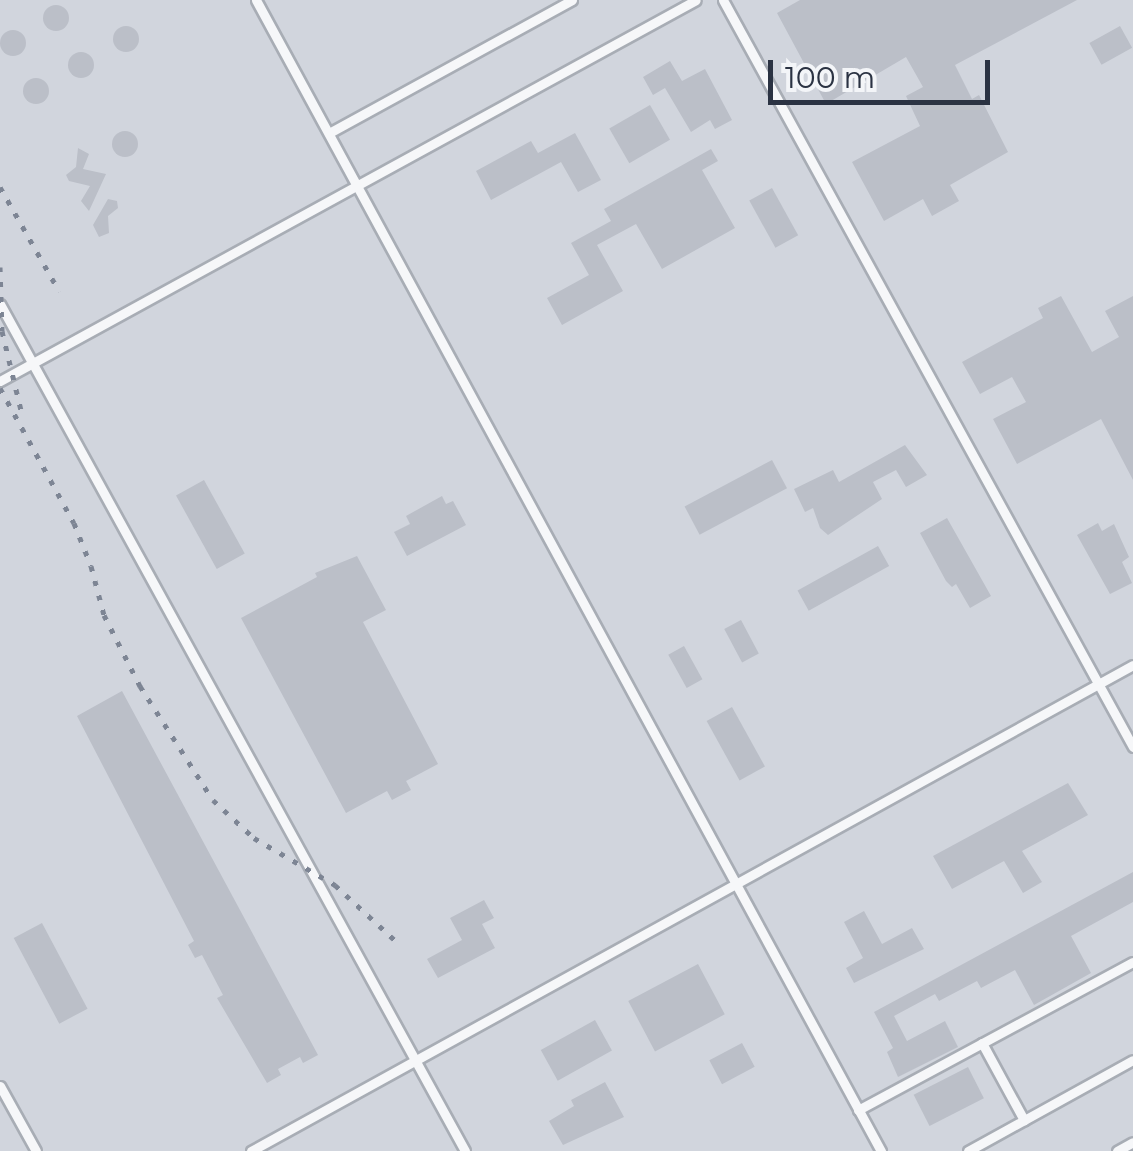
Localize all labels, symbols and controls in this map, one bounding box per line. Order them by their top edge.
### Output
scale bar [773,40,996,102]
text: 100 m [785,59,875,96]

